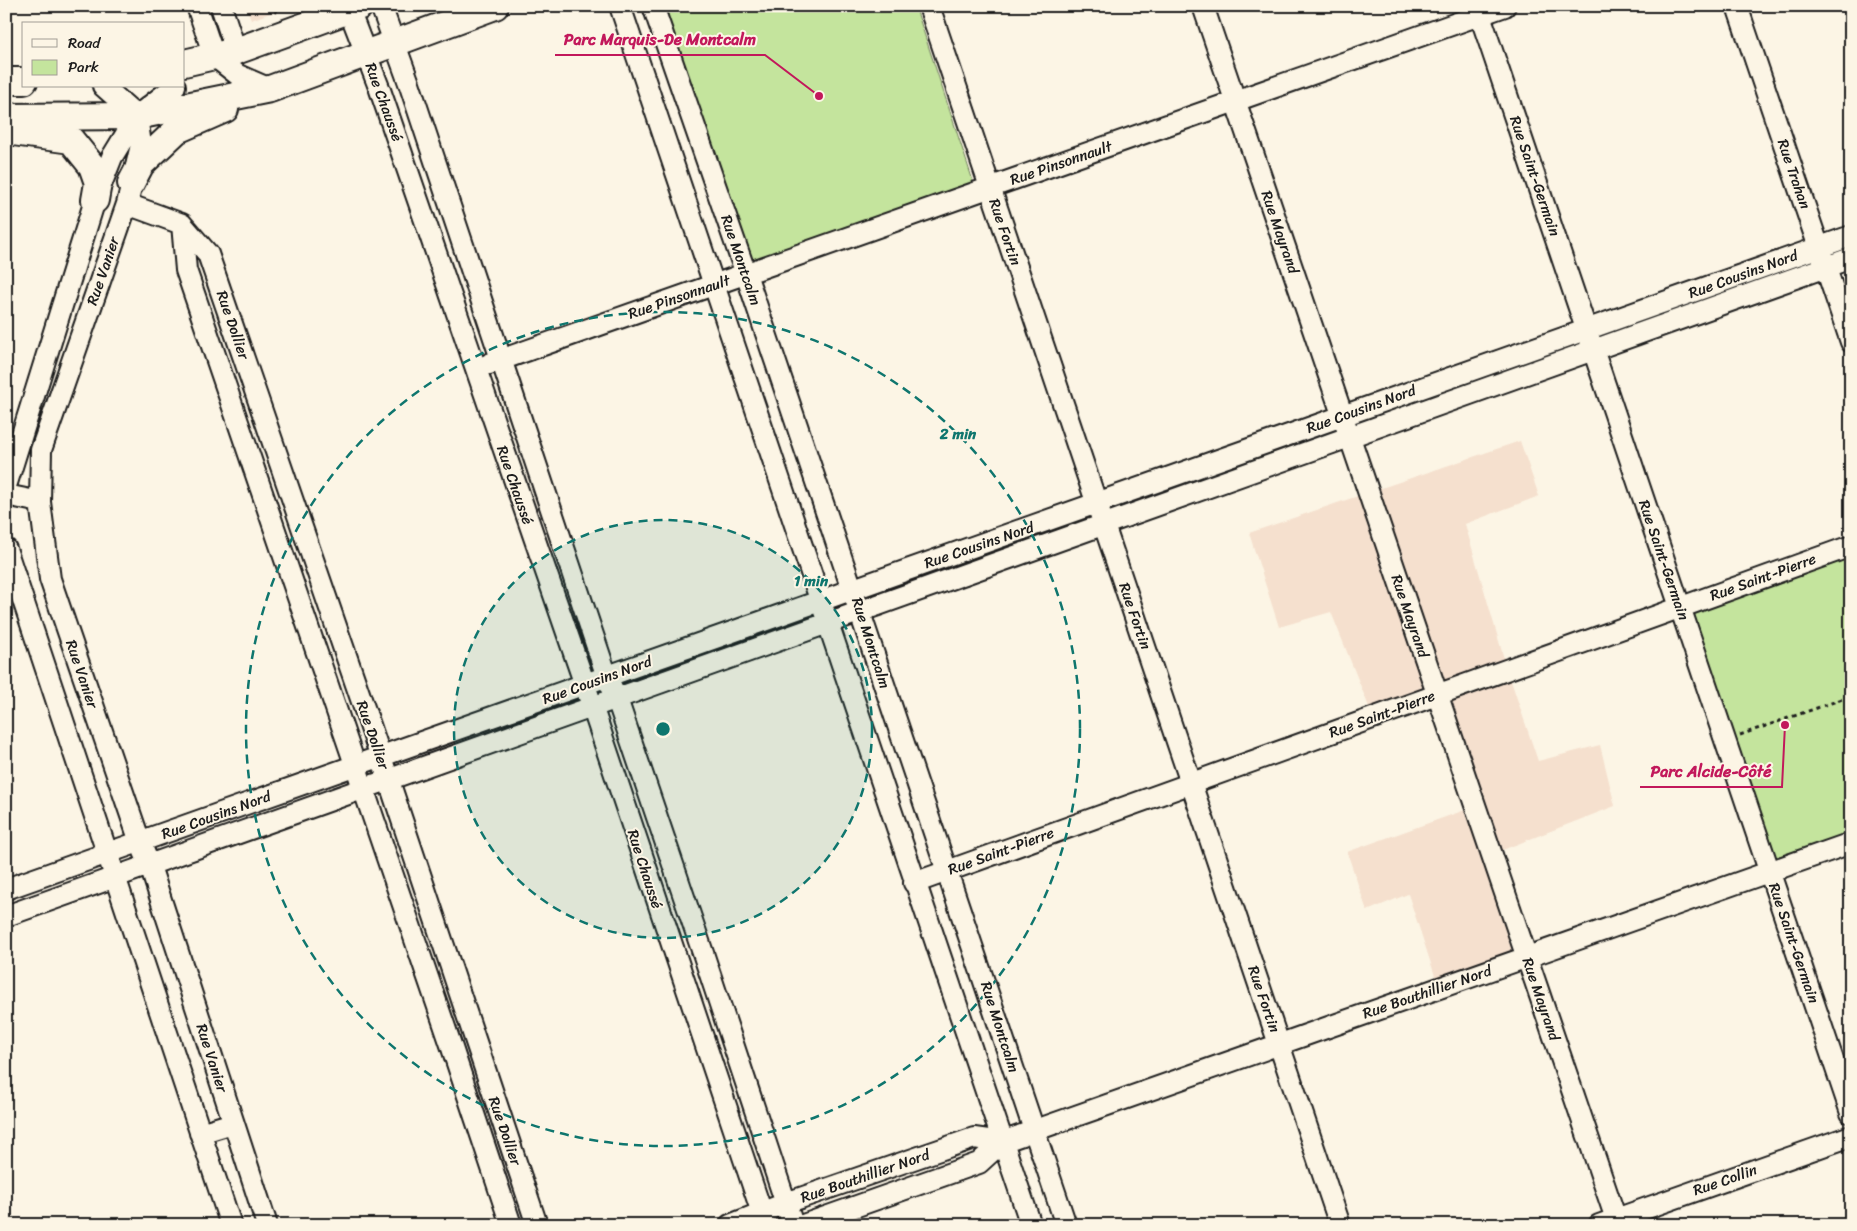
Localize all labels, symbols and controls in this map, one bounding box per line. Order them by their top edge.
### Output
legend [22,22,185,88]
callout: Parc Marquis-De Montcalm [555,24,765,55]
text: Parc Marquis-De Montcalm [564,25,756,54]
text: Road [68,30,101,56]
text: Park [68,54,99,80]
street label: Rue Chaussé [358,59,410,145]
street label: Rue Saint-Germain [1502,112,1568,240]
street label: Rue Pinsonnault [1006,133,1116,193]
street label: Rue Trahan [1770,135,1818,213]
street label: Rue Mayrand [1254,187,1307,278]
street label: Rue Fortin [981,195,1029,269]
street label: Rue Montcalm [713,211,769,309]
street label: Rue Vanier [79,232,127,309]
street label: Rue Cousins Nord [1685,242,1802,306]
street label: Rue Pinsonnault [624,267,734,327]
street label: Rue Dollier [209,287,257,364]
street label: Rue Cousins Nord [1303,377,1420,441]
text: 2 min [939,421,977,447]
street label: Rue Chaussé [489,442,541,528]
street label: Rue Saint-Germain [1631,496,1697,624]
street label: Rue Cousins Nord [921,514,1038,576]
street label: Rue Saint-Pierre [1706,546,1820,608]
text: 1 min [794,568,829,594]
street label: Rue Mayrand [1384,571,1437,662]
street label: Rue Fortin [1111,579,1159,653]
street label: Rue Montcalm [844,594,898,692]
street label: Rue Vanier [58,636,106,713]
street label: Rue Cousins Nord [539,648,656,712]
street label: Rue Saint-Pierre [1325,683,1439,745]
street label: Rue Dollier [349,697,397,774]
centre of rings [654,720,672,738]
callout: Parc Alcide-Côté [1640,756,1782,787]
text: Parc Alcide-Côté [1651,757,1772,786]
street label: Rue Cousins Nord [158,783,275,847]
street label: Rue Saint-Pierre [944,820,1058,882]
street label: Rue Chaussé [620,826,670,912]
street label: Rue Saint-Germain [1761,879,1827,1007]
street label: Rue Mayrand [1515,954,1568,1045]
street label: Rue Bouthillier Nord [1359,957,1496,1026]
street label: Rue Fortin [1240,962,1288,1036]
street label: Rue Montcalm [973,978,1027,1076]
street label: Rue Vanier [189,1020,236,1097]
street label: Rue Dollier [481,1093,529,1170]
street label: Rue Bouthillier Nord [797,1141,934,1210]
street label: Rue Collin [1689,1157,1761,1203]

